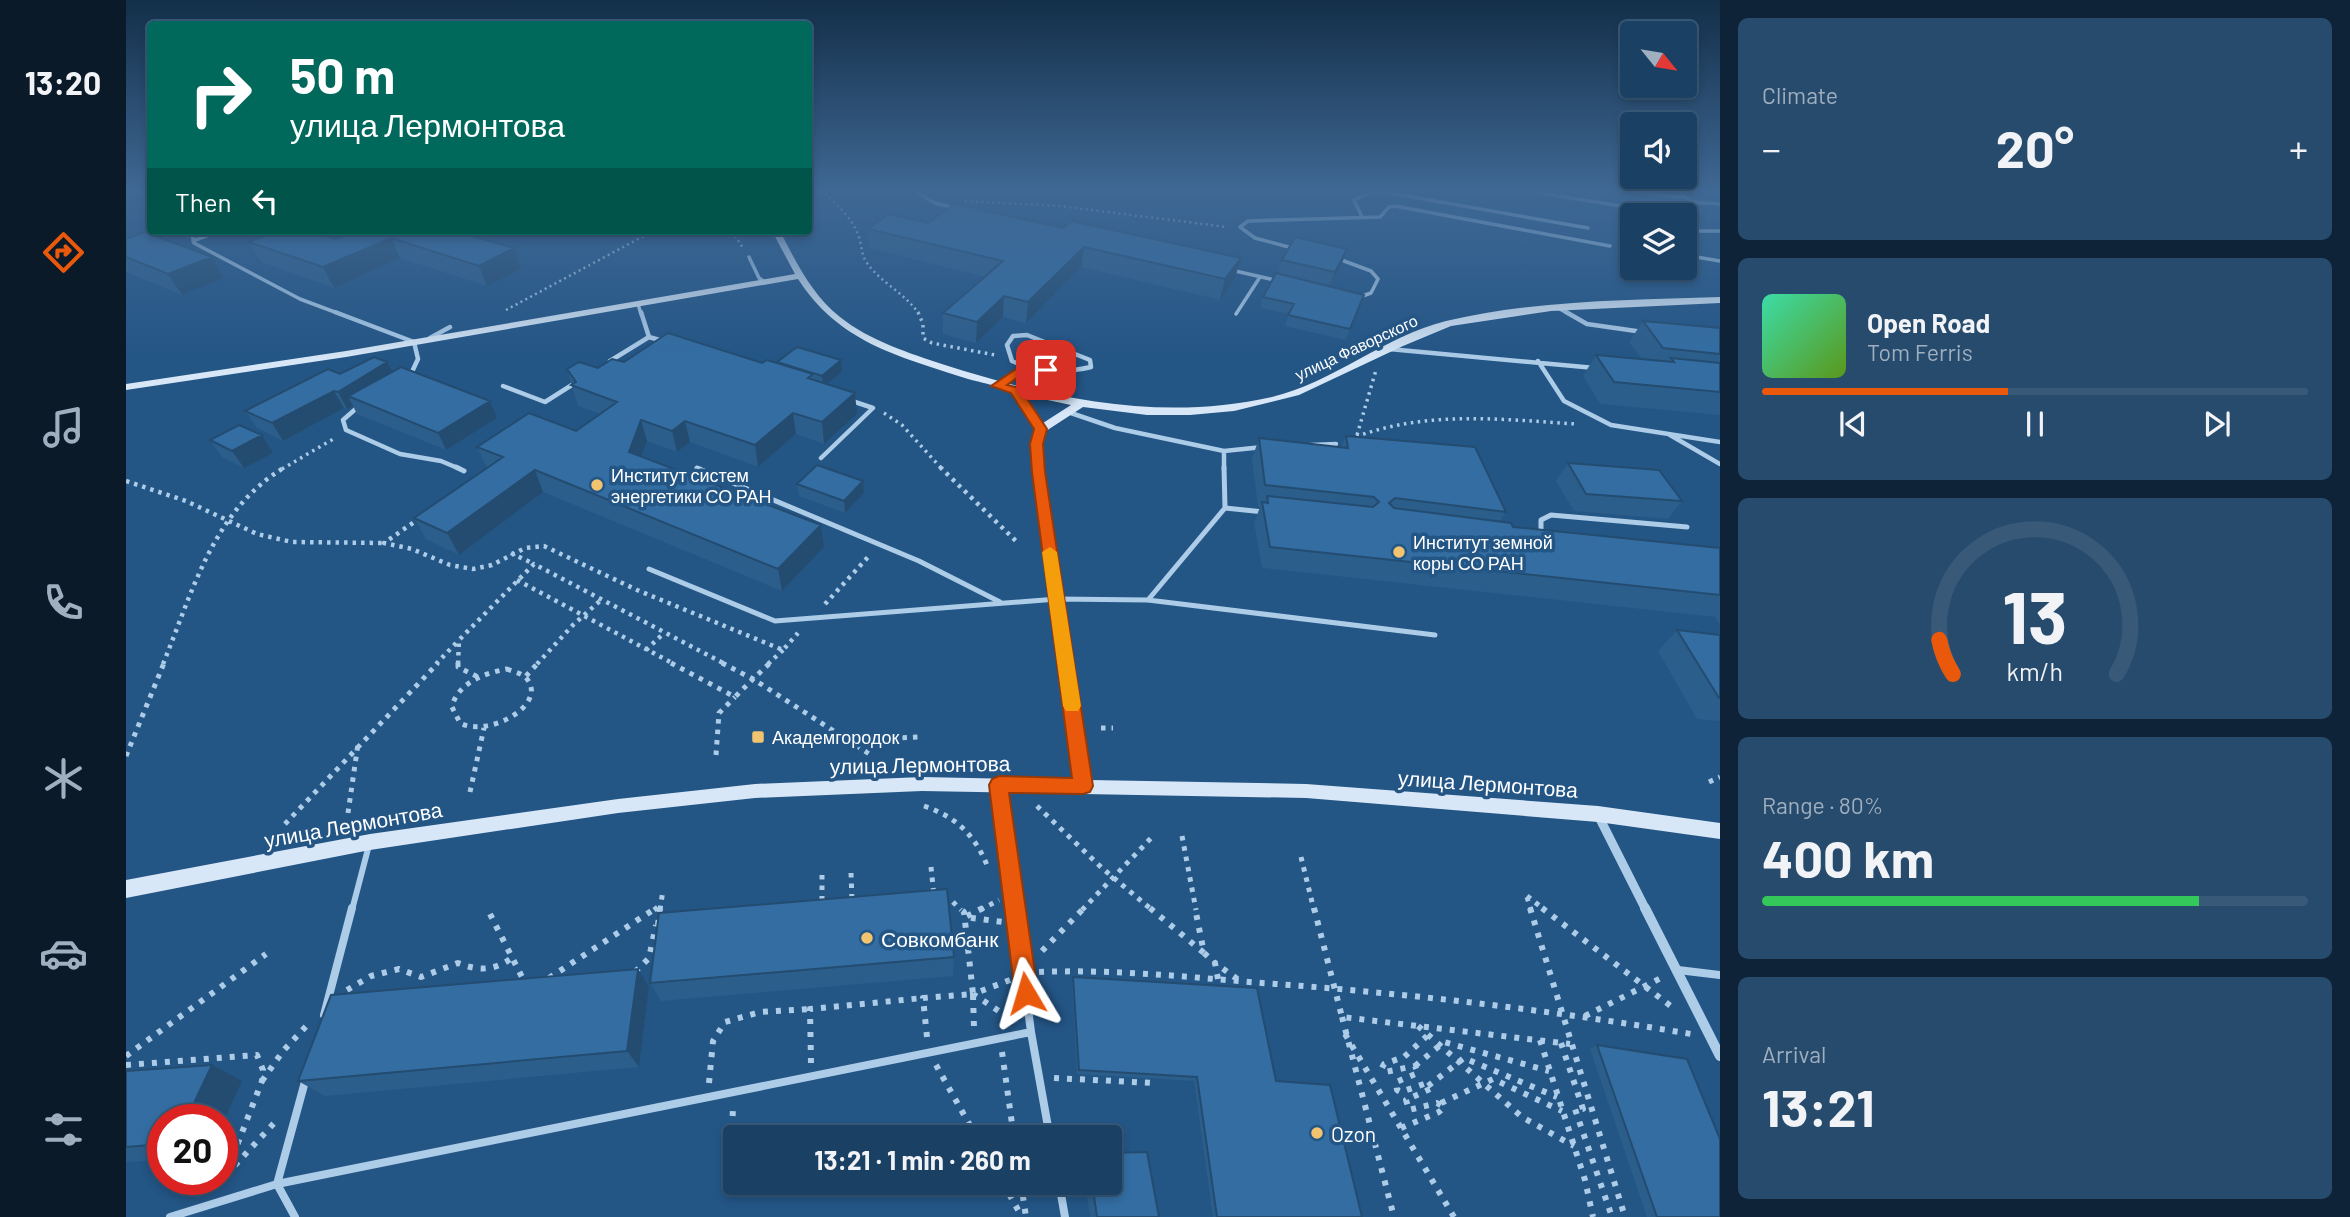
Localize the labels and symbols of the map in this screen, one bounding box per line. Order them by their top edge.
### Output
north arrow [1620,21,1698,98]
street label: улица Фаворского [1292,310,1420,384]
pin [1016,340,1076,400]
place label: Институт систем энергетики СО РАН [611,464,772,507]
marker: Институт систем энергетики СО РАН [589,477,605,493]
place label: Институт земной коры СО РАН [1413,531,1553,574]
marker: Институт земной коры СО РАН [1391,544,1407,560]
place label: Академгородок [772,726,899,748]
marker: Академгородок [750,729,766,745]
street label: улица Лермонтова [830,750,1011,778]
street label: улица Лермонтова [1397,764,1579,802]
street label: улица Лермонтова [262,796,444,852]
place label: Совкомбанк [881,926,999,951]
marker: Совкомбанк [859,930,875,946]
position arrow [989,956,1063,1030]
speed limit sign: 20 [147,1104,238,1195]
place label: Ozon [1331,1121,1376,1146]
marker: Ozon [1309,1125,1325,1141]

